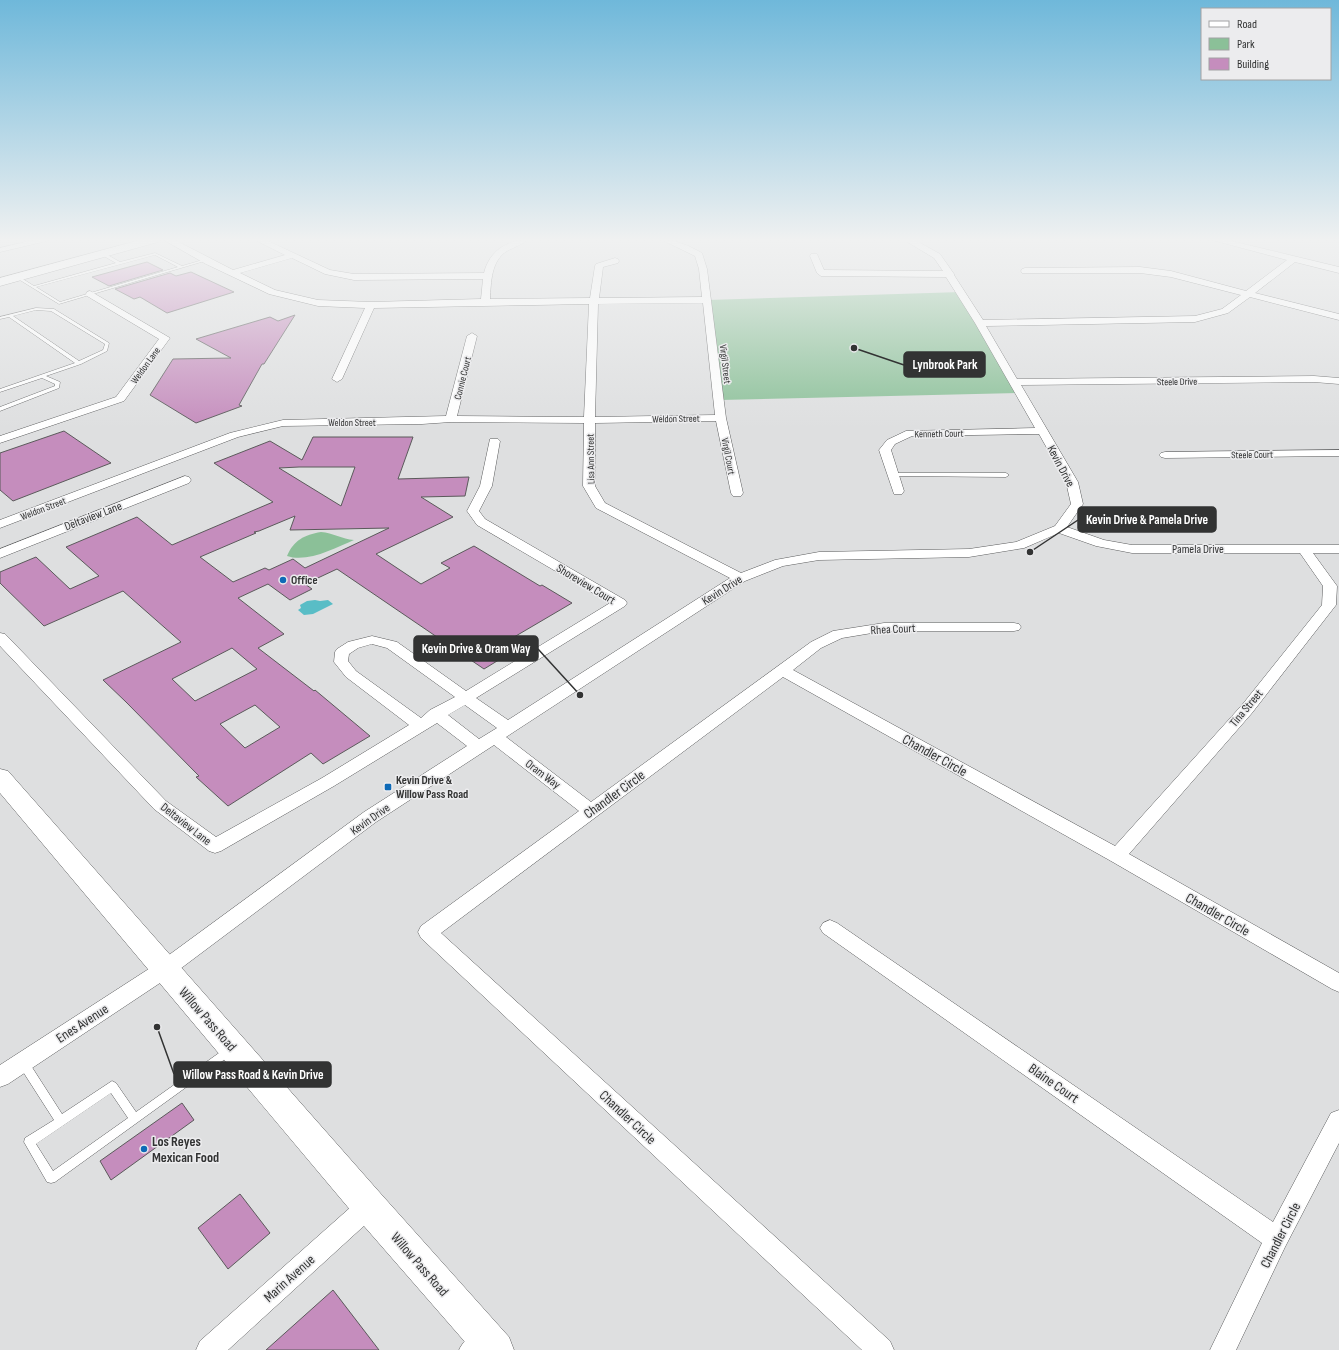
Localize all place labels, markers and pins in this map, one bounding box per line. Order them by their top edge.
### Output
callout: Lynbrook Park [904,352,985,377]
callout: Kevin Drive & Pamela Drive [1078,507,1216,532]
place label: Office [291,573,318,588]
marker: Office [278,575,288,585]
callout: Kevin Drive & Oram Way [414,636,538,661]
place label: Kevin Drive & Willow Pass Road [396,773,468,802]
marker: Kevin Drive & Willow Pass Road [383,782,393,792]
callout: Willow Pass Road & Kevin Drive [174,1062,331,1087]
place label: Los Reyes Mexican Food [152,1133,219,1166]
marker: Los Reyes Mexican Food [139,1144,149,1154]

